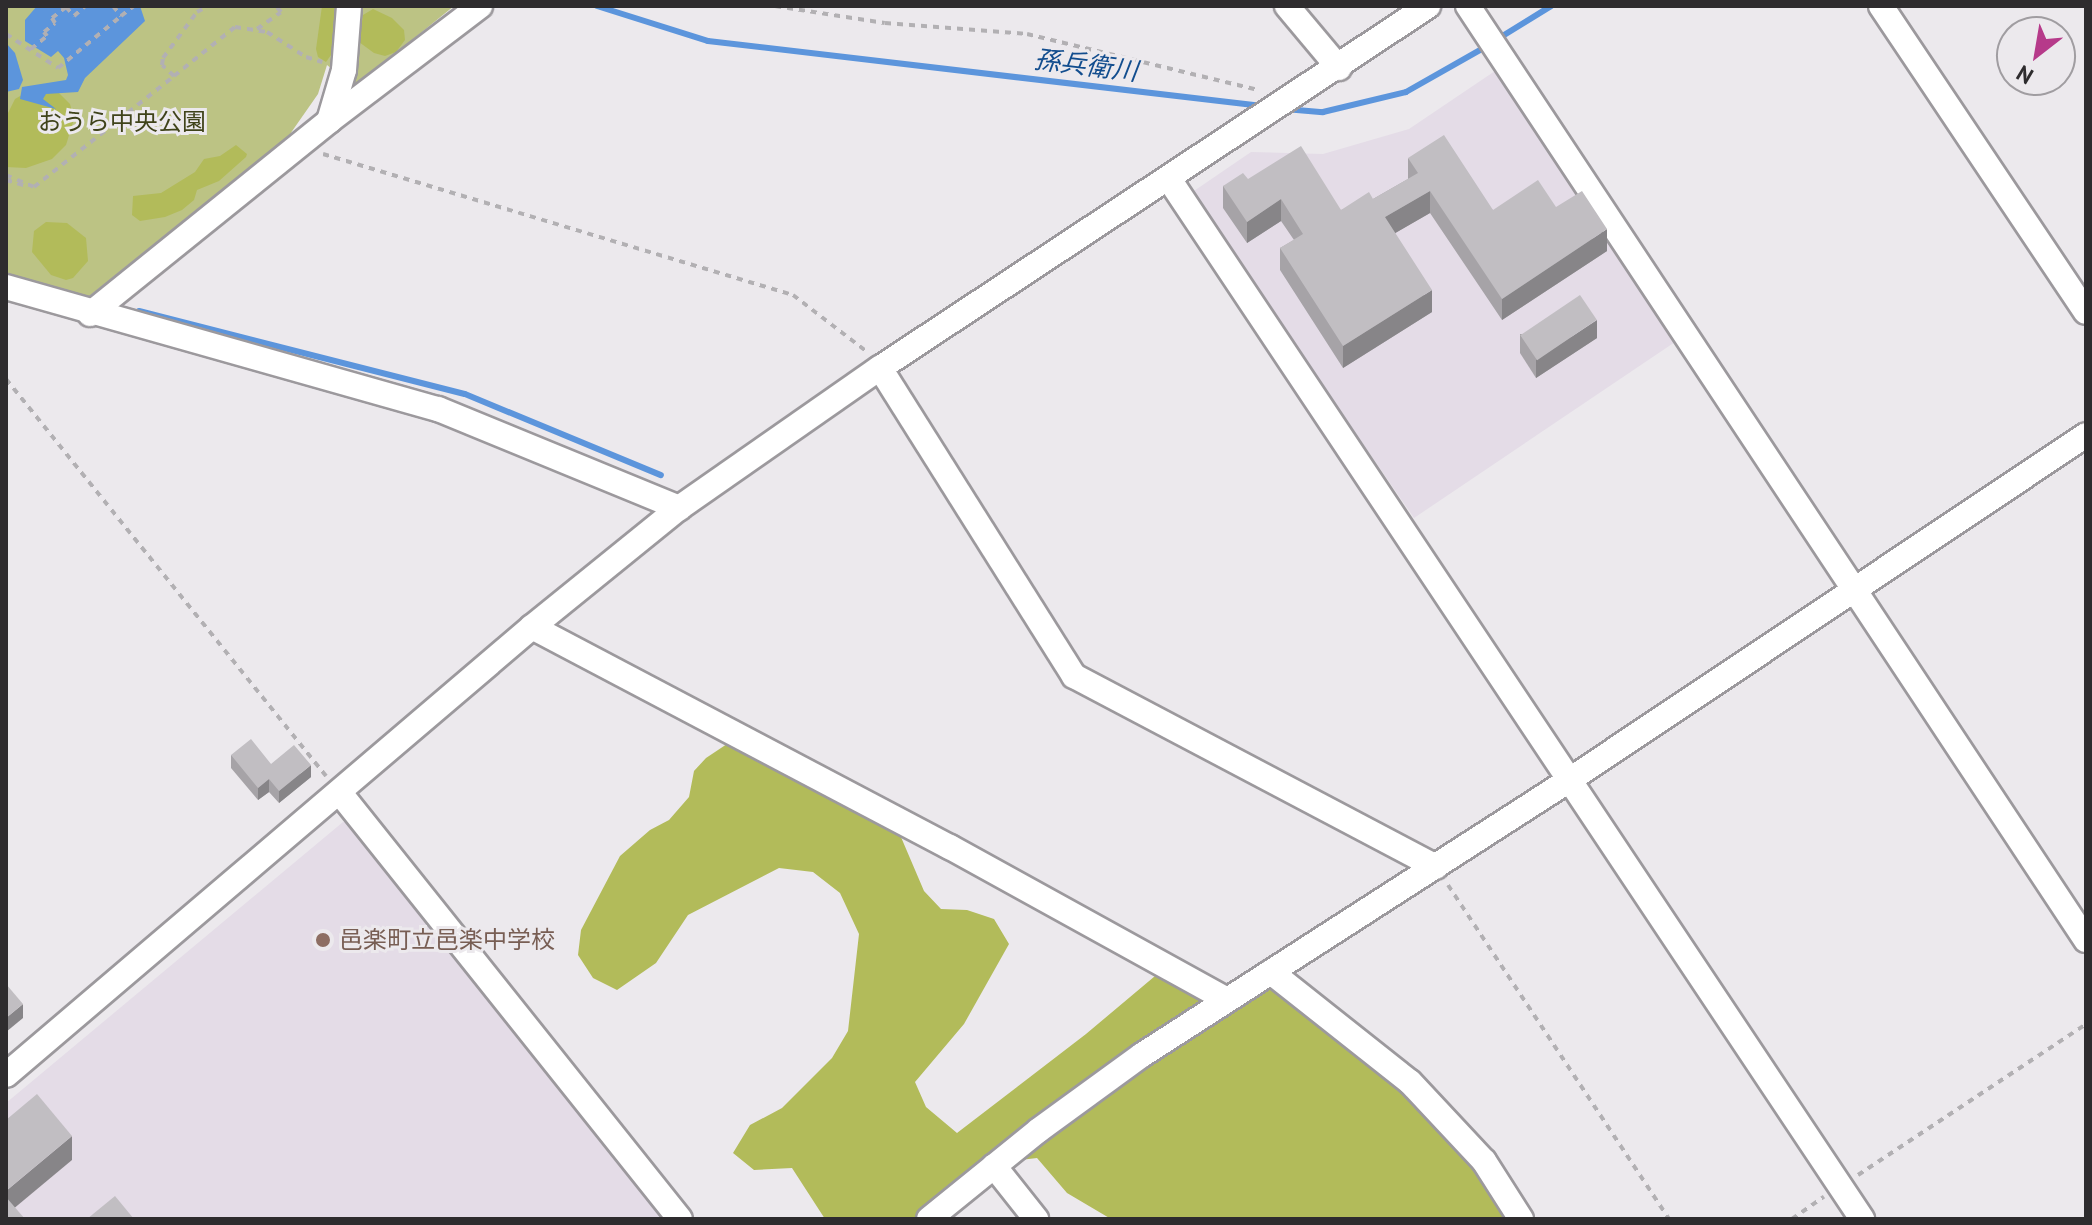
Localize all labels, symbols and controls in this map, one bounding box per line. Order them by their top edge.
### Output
north arrow [1996,16,2076,96]
water label: 孫兵衛川 [1032,43,1140,87]
text: N [2011,59,2038,91]
park label: おうら中央公園 [38,108,206,136]
place label: 邑楽町立邑楽中学校 [339,926,555,954]
marker: 邑楽町立邑楽中学校 [314,931,332,949]

